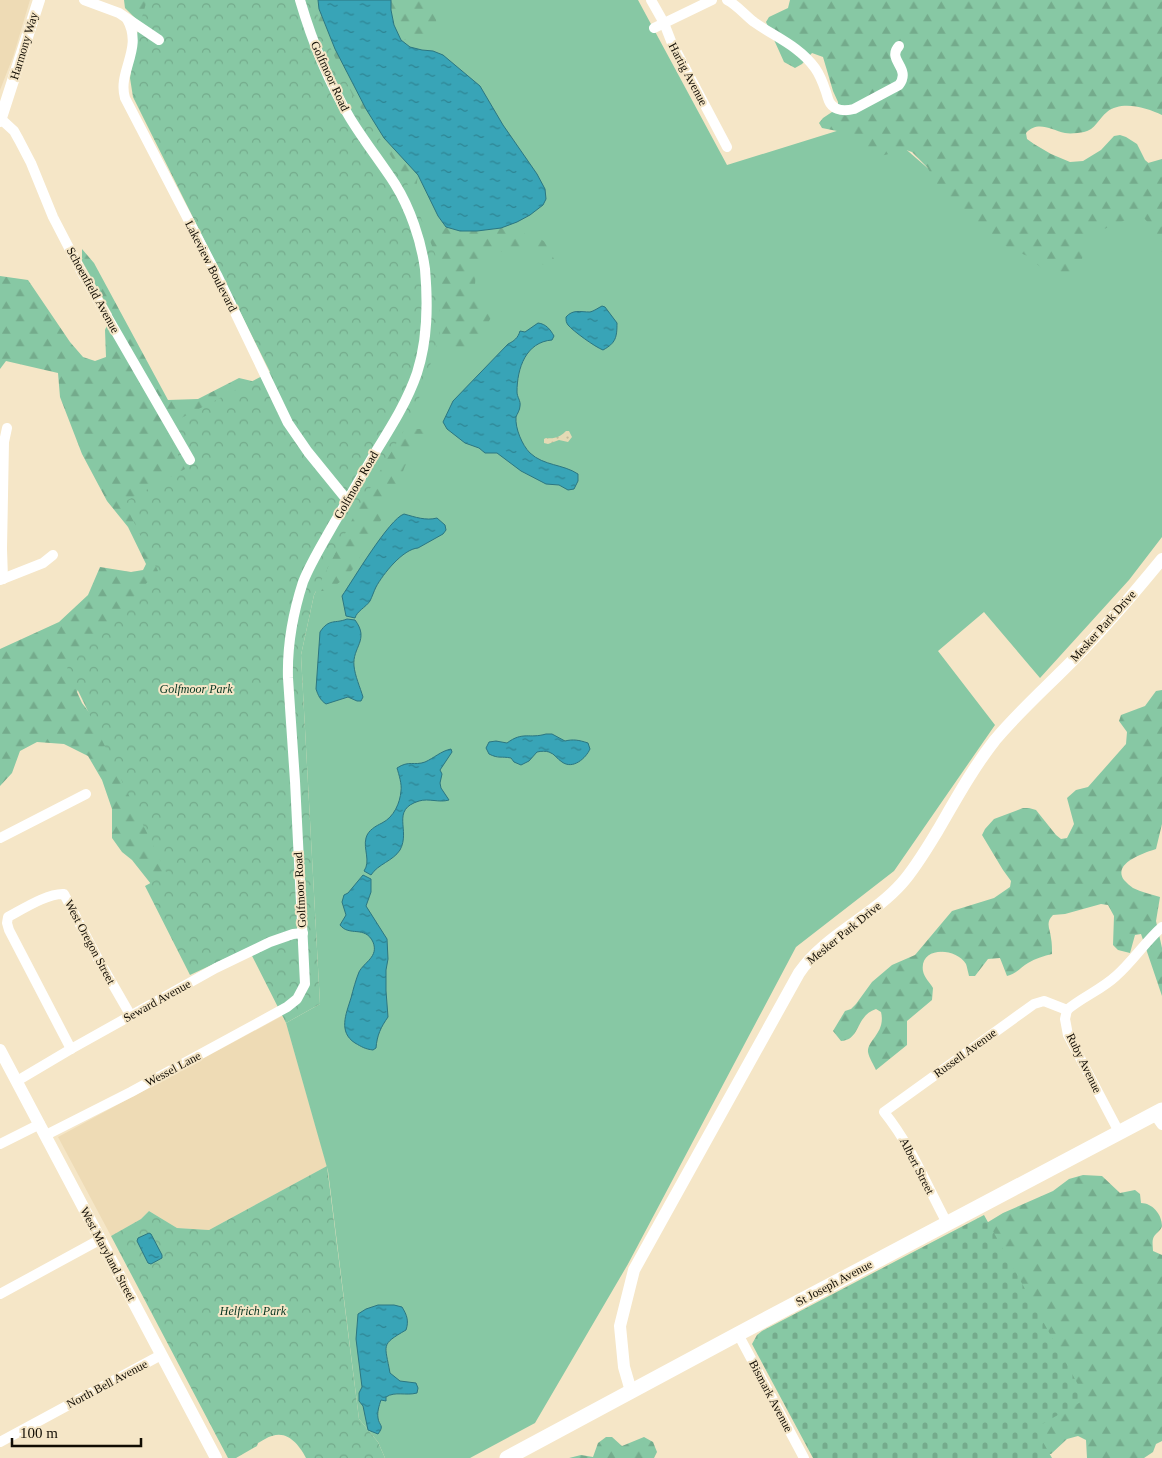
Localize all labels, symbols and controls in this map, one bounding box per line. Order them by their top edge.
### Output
street label: Harmony Way [7,11,41,81]
street label: Golfmoor Road [308,39,352,113]
street label: Hartig Avenue [666,40,710,108]
street label: Lakeview Boulevard [182,218,240,314]
street label: Schoenfield Avenue [64,245,122,335]
street label: Golfmoor Road [331,449,381,521]
street label: Mesker Park Drive [1067,587,1139,665]
park label: Golfmoor Park [160,682,233,696]
street label: Golfmoor Road [291,852,309,928]
street label: West Oregon Street [62,897,118,987]
street label: Mesker Park Drive [804,899,884,967]
street label: Seward Avenue [121,977,193,1025]
street label: Russell Avenue [931,1026,999,1080]
street label: Ruby Avenue [1064,1031,1104,1095]
street label: Wessel Lane [143,1049,203,1089]
street label: Albert Street [897,1135,938,1197]
street label: West Maryland Street [77,1205,139,1304]
street label: St Joseph Avenue [793,1257,875,1309]
park label: Helfrich Park [219,1304,287,1318]
street label: North Bell Avenue [64,1357,150,1411]
street label: Bismark Avenue [746,1358,796,1434]
scale bar [12,1416,141,1448]
text: 100 m [20,1425,58,1441]

